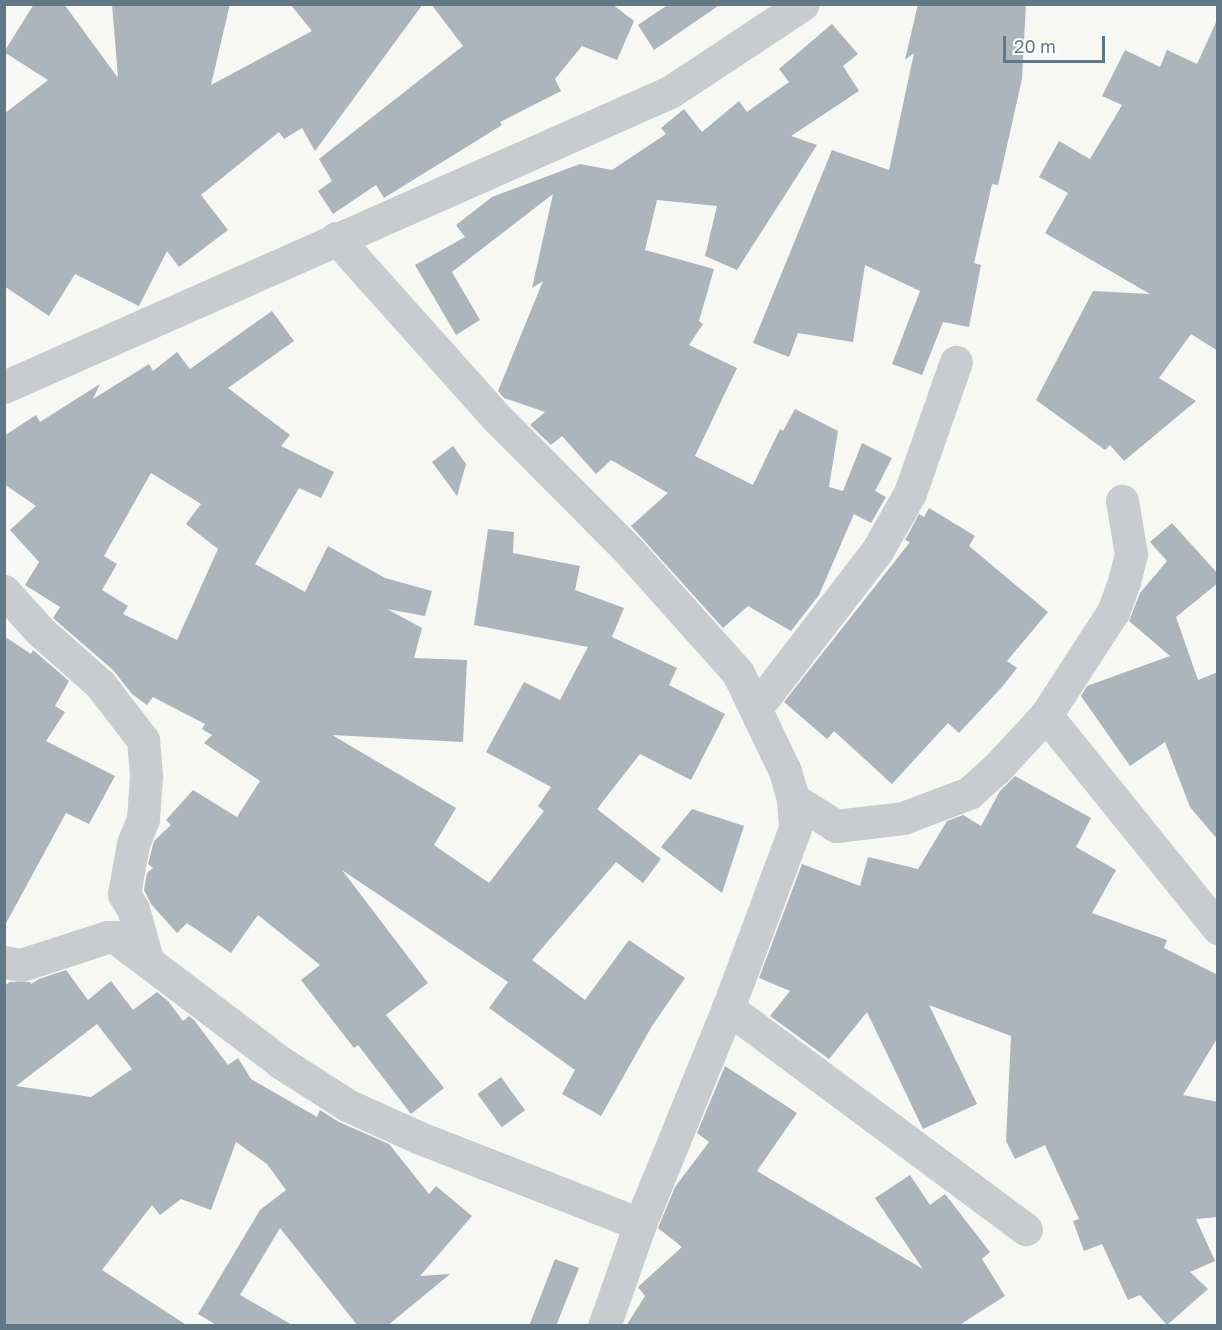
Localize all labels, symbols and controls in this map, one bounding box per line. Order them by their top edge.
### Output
scale bar [1006,24,1108,62]
text: 20 m [1014,35,1056,57]

